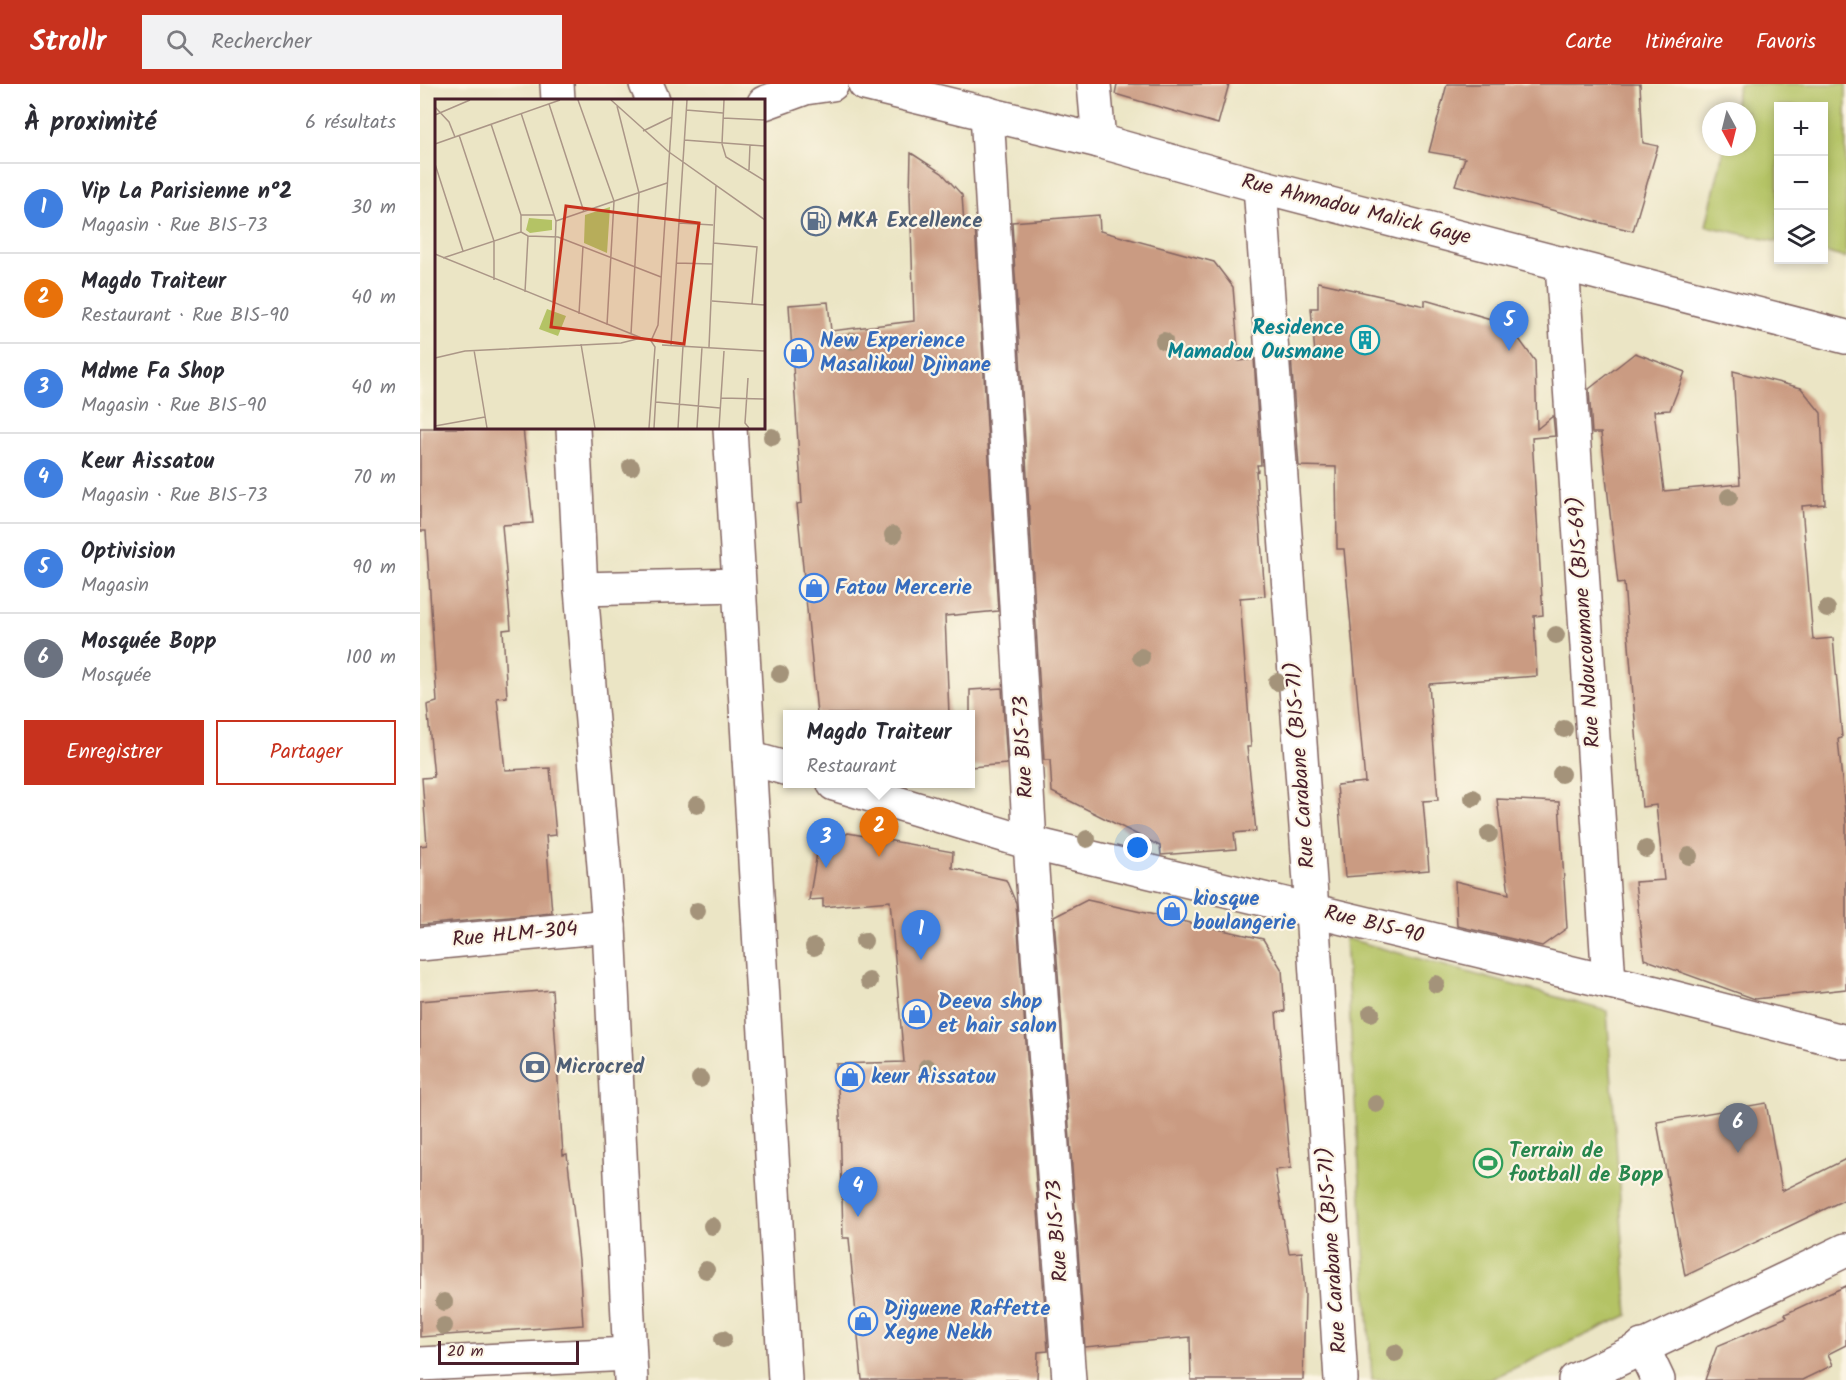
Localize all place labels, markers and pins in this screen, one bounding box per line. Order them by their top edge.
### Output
fuel station icon: MKA Excellence [800,205,832,237]
place label: MKA Excellence [837,205,982,238]
pin: 5 [1490,302,1528,351]
place label: Residence Mamadou Ousmane [1168,312,1344,369]
building icon: Residence Mamadou Ousmane [1349,324,1381,356]
place label: New Experience Masalikoul Djinane [820,325,991,382]
shop icon: New Experience Masalikoul Djinane [783,337,815,369]
shop icon: Fatou Mercerie [798,572,830,604]
place label: Fatou Mercerie [835,572,972,605]
pin: 2 [860,808,898,857]
pin: 3 [806,818,846,868]
place label: kiosque boulangerie [1193,883,1296,940]
shop icon: kiosque boulangerie [1156,895,1188,927]
pin: 1 [902,910,940,960]
place label: Deeva shop et hair salon [938,986,1057,1043]
shop icon: Deeva shop et hair salon [901,998,933,1030]
bank icon: Microcred [519,1051,551,1083]
place label: Microcred [556,1051,645,1084]
shop icon: keur Aissatou [834,1061,866,1093]
place label: keur Aissatou [871,1061,997,1094]
pin: 6 [1718,1104,1758,1153]
place label: Terrain de football de Bopp [1509,1135,1664,1192]
sports icon: Terrain de football de Bopp [1472,1147,1504,1179]
pin: 4 [838,1168,878,1217]
place label: Djiguene Raffette Xegne Nekh [883,1293,1050,1350]
shop icon: Djiguene Raffette Xegne Nekh [847,1305,879,1337]

